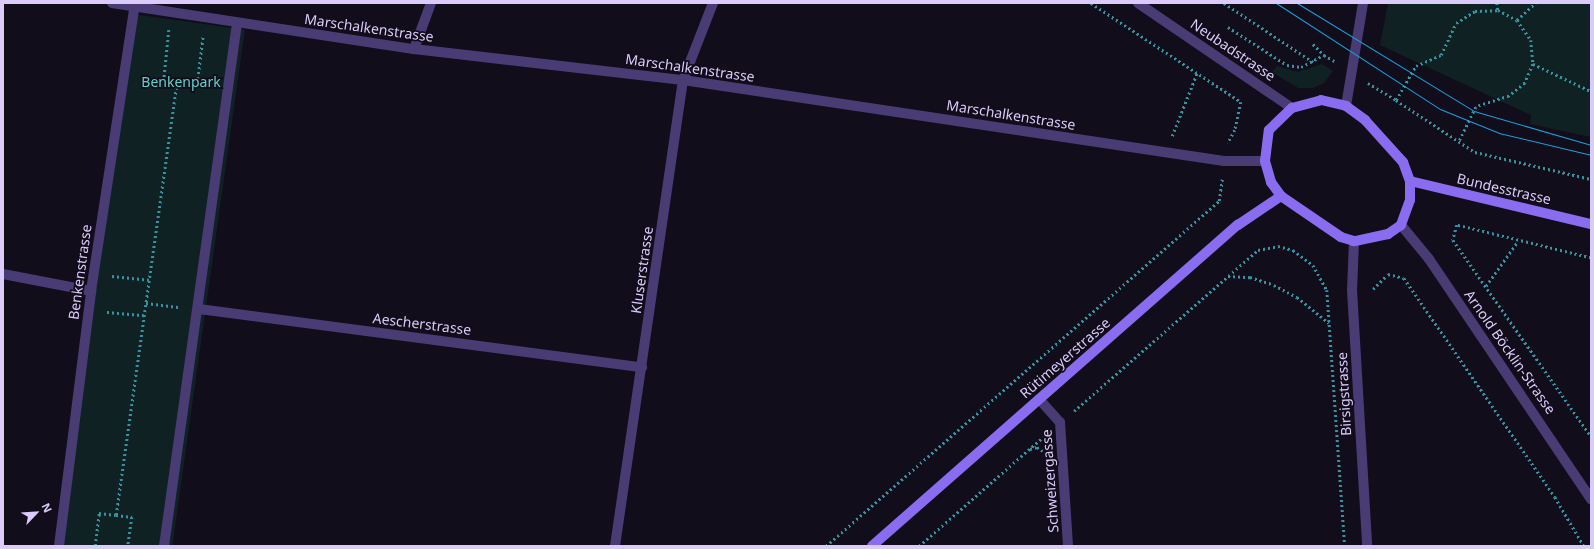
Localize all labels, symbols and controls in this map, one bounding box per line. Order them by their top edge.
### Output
street label: Marschalkenstrasse [303,11,435,45]
street label: Neubadstrasse [1187,15,1279,85]
street label: Marschalkenstrasse [624,51,756,85]
park label: Benkenpark [141,74,221,90]
street label: Marschalkenstrasse [945,97,1077,133]
street label: Bundesstrasse [1455,170,1553,208]
street label: Benkenstrasse [65,223,95,321]
street label: Kluserstrasse [628,225,656,315]
street label: Arnold Böcklin-Strasse [1461,287,1559,417]
street label: Aescherstrasse [372,310,472,338]
street label: Rütimeyerstrasse [1016,314,1114,402]
street label: Birsigstrasse [1333,352,1355,436]
street label: Schweizergasse [1038,429,1062,533]
north arrow [16,493,56,533]
text: N [39,500,56,515]

